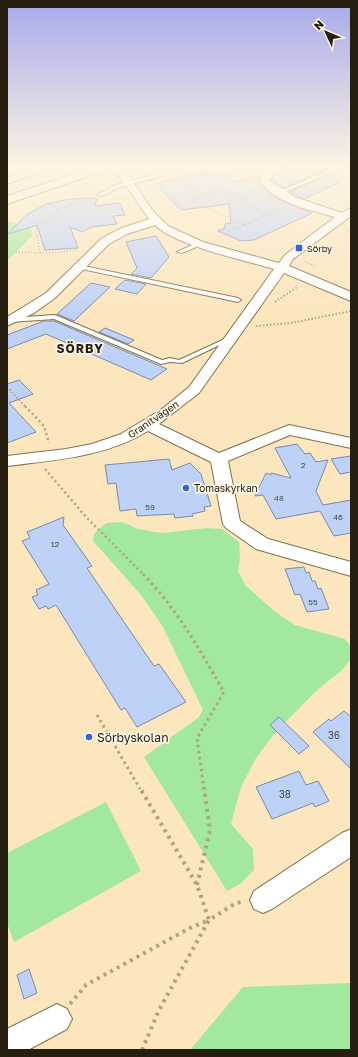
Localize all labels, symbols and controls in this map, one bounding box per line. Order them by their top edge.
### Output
north arrow [306,12,346,52]
text: N [311,17,326,32]
marker: Sörby [294,243,304,253]
place label: Sörby [307,243,332,254]
district label: SÖRBY [56,341,104,356]
street label: Granitvägen [125,398,181,440]
house number: 2 [301,460,306,470]
place label: Tomaskyrkan [194,482,258,494]
marker: Tomaskyrkan [181,483,191,493]
house number: 48 [274,493,284,503]
house number: 59 [145,502,155,512]
house number: 46 [333,512,343,522]
house number: 12 [51,539,60,549]
house number: 55 [308,597,318,607]
house number: 36 [328,729,340,741]
place label: Sörbyskolan [97,730,169,745]
marker: Sörbyskolan [84,732,94,742]
house number: 38 [279,788,291,800]

